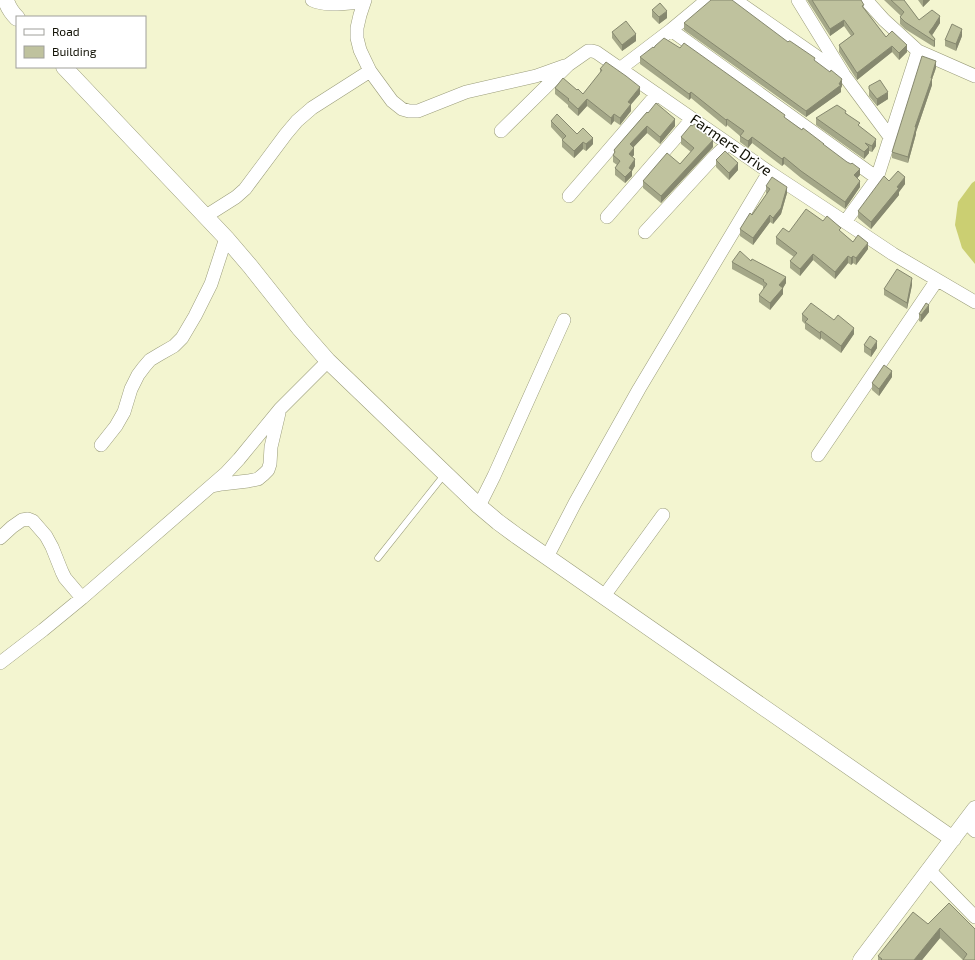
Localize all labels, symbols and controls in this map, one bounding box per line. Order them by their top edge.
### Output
legend [16,16,146,68]
text: Road [52,24,80,38]
text: Building [52,44,97,58]
street label: Farmers Drive [687,109,776,179]

